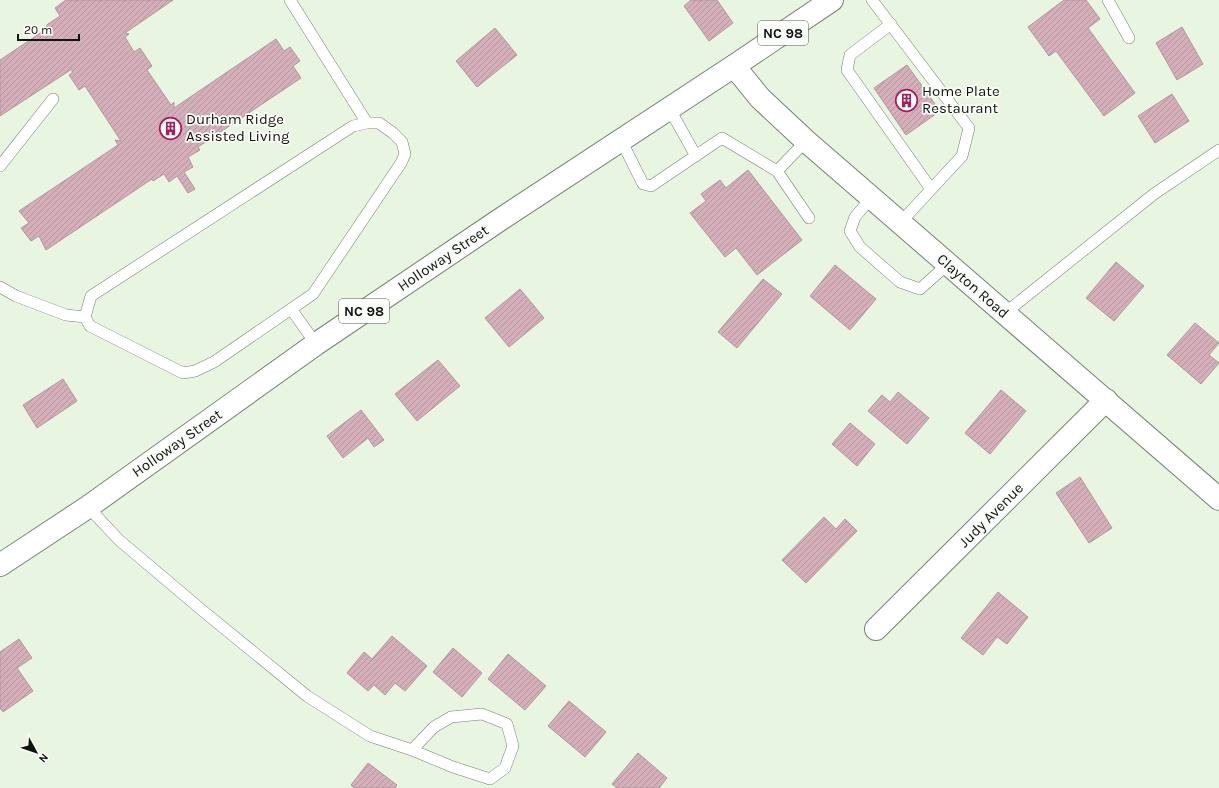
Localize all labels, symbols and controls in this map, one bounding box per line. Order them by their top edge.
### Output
scale bar [18,16,79,42]
road number: NC 98 [758,21,808,45]
text: 20 m [24,23,52,37]
place label: Home Plate Restaurant [922,82,1000,117]
building icon: Home Plate Restaurant [894,87,920,113]
place label: Durham Ridge Assisted Living [186,110,290,145]
building icon: Durham Ridge Assisted Living [157,115,183,141]
street label: Holloway Street [394,221,492,295]
street label: Clayton Road [933,250,1013,322]
road number: NC 98 [339,299,389,323]
street label: Holloway Street [129,405,226,481]
street label: Judy Avenue [955,479,1027,551]
north arrow [16,732,56,772]
text: N [36,751,51,765]

